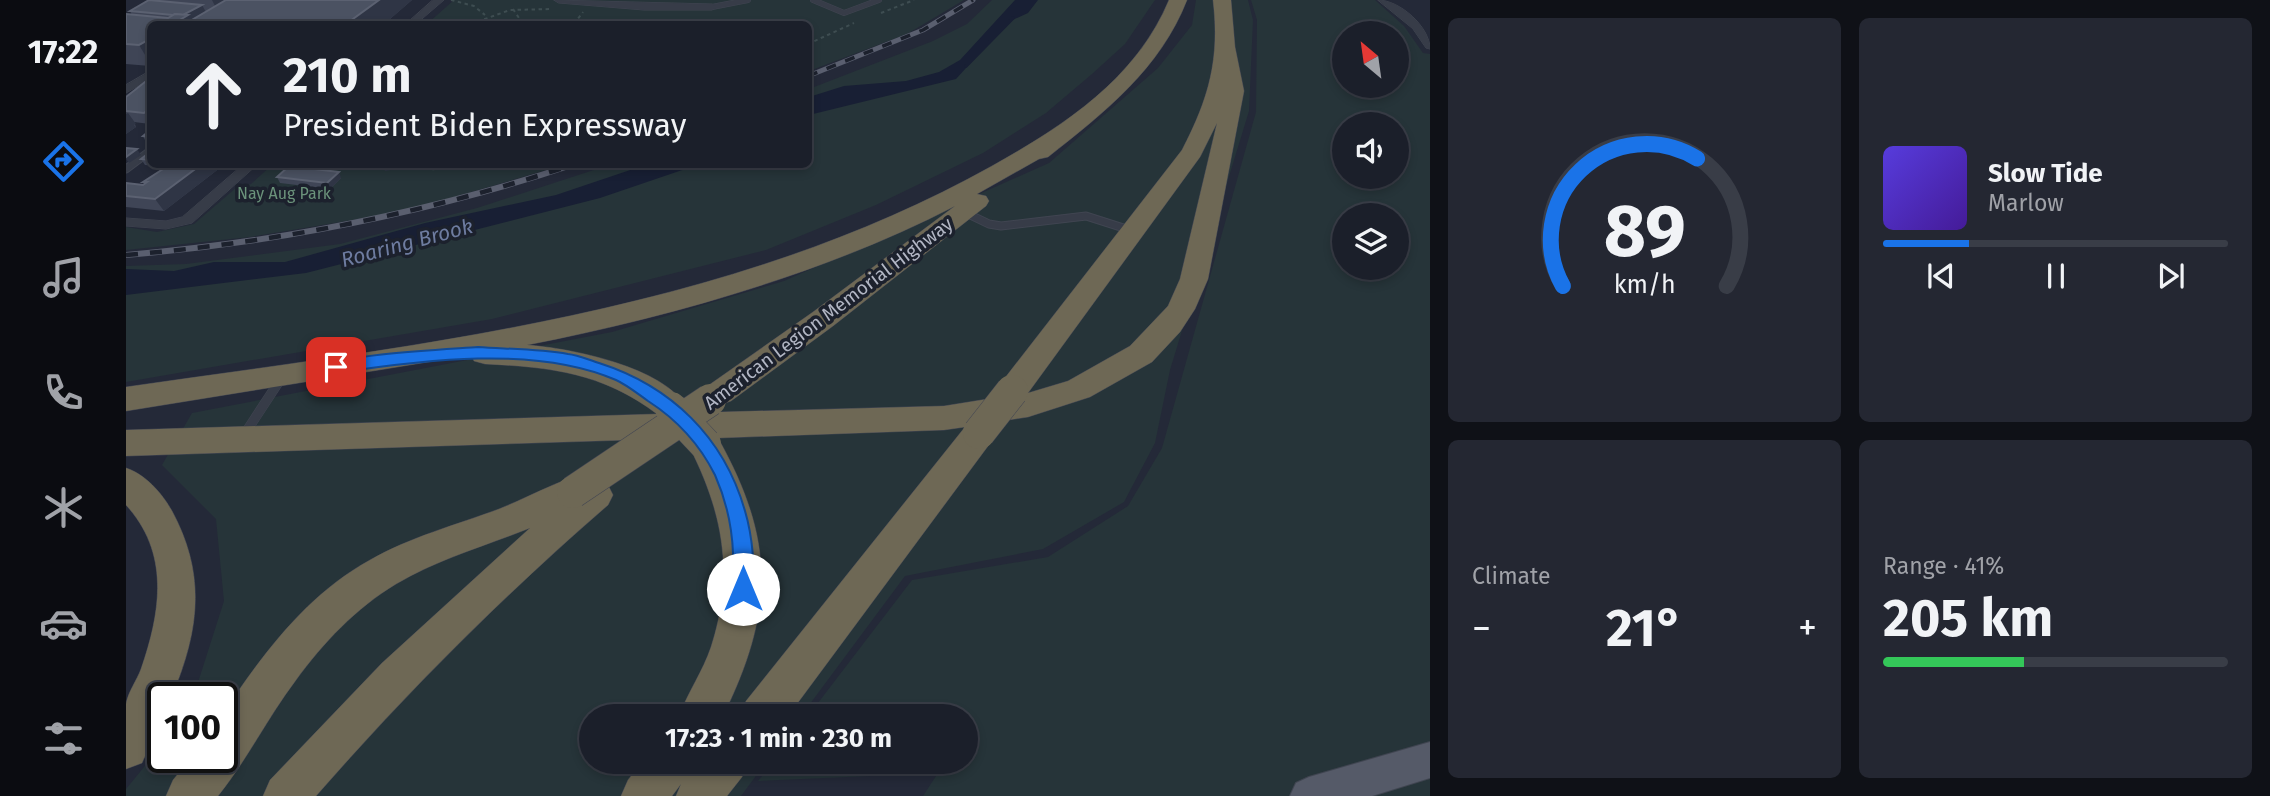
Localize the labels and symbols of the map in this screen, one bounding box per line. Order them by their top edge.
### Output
north arrow [1332,21,1409,98]
park label: Nay Aug Park [237,184,332,203]
street label: American Legion Memorial Highway [699,212,958,415]
water label: Roaring Brook [338,213,476,273]
pin [306,337,366,397]
position arrow [706,552,780,626]
speed limit sign: 100 [147,682,238,773]

